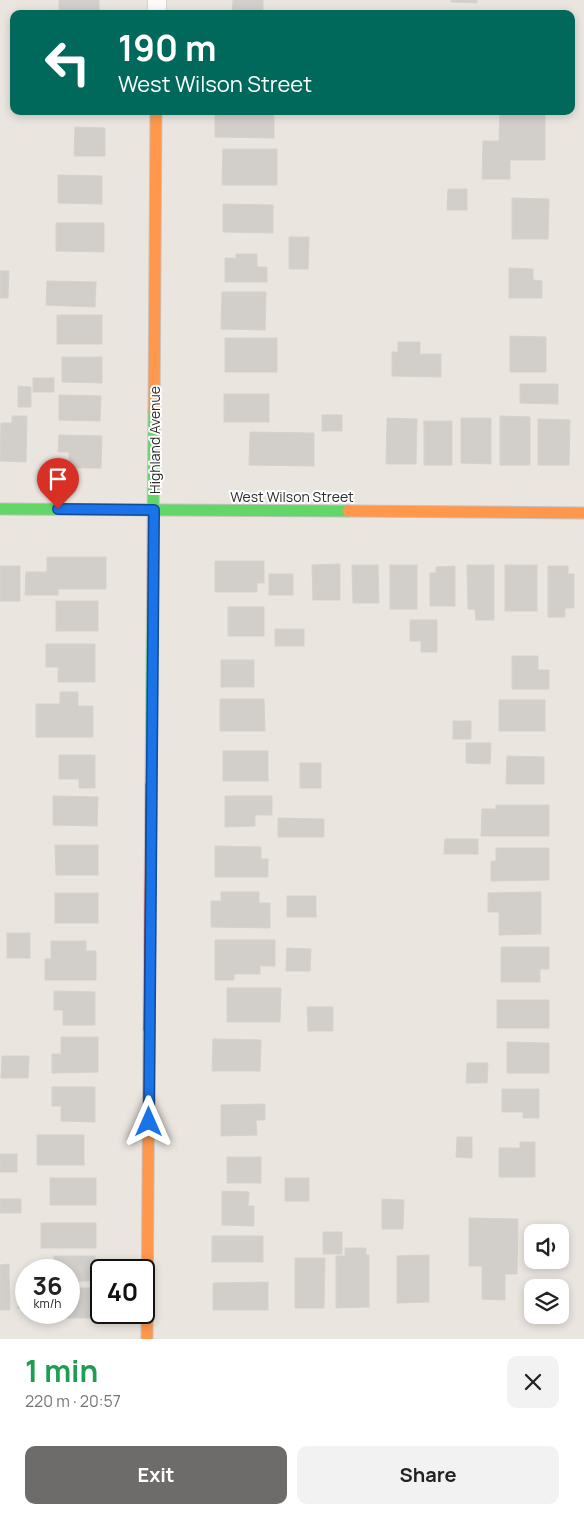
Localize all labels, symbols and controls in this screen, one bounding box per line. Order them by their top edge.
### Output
text: 190 m [118,24,217,72]
icon: left [35,30,100,95]
text: West Wilson Street [118,69,312,99]
street label: Highland Avenue [145,386,164,494]
pin [37,458,79,509]
icon: arrive [44,465,72,493]
street label: West Wilson Street [230,487,354,506]
position arrow [122,1095,174,1147]
map controls [524,1224,569,1324]
button: sound [524,1224,569,1269]
speed limit sign: 40 [90,1259,155,1324]
text: 36 [32,1268,63,1303]
button: layers [524,1279,569,1324]
text: km/h [34,1295,61,1312]
text: 1 min [25,1350,98,1391]
button: close [507,1356,559,1408]
text: 220 m · 20:57 [25,1390,121,1412]
button: Exit [25,1446,287,1504]
button: Share [297,1446,559,1504]

